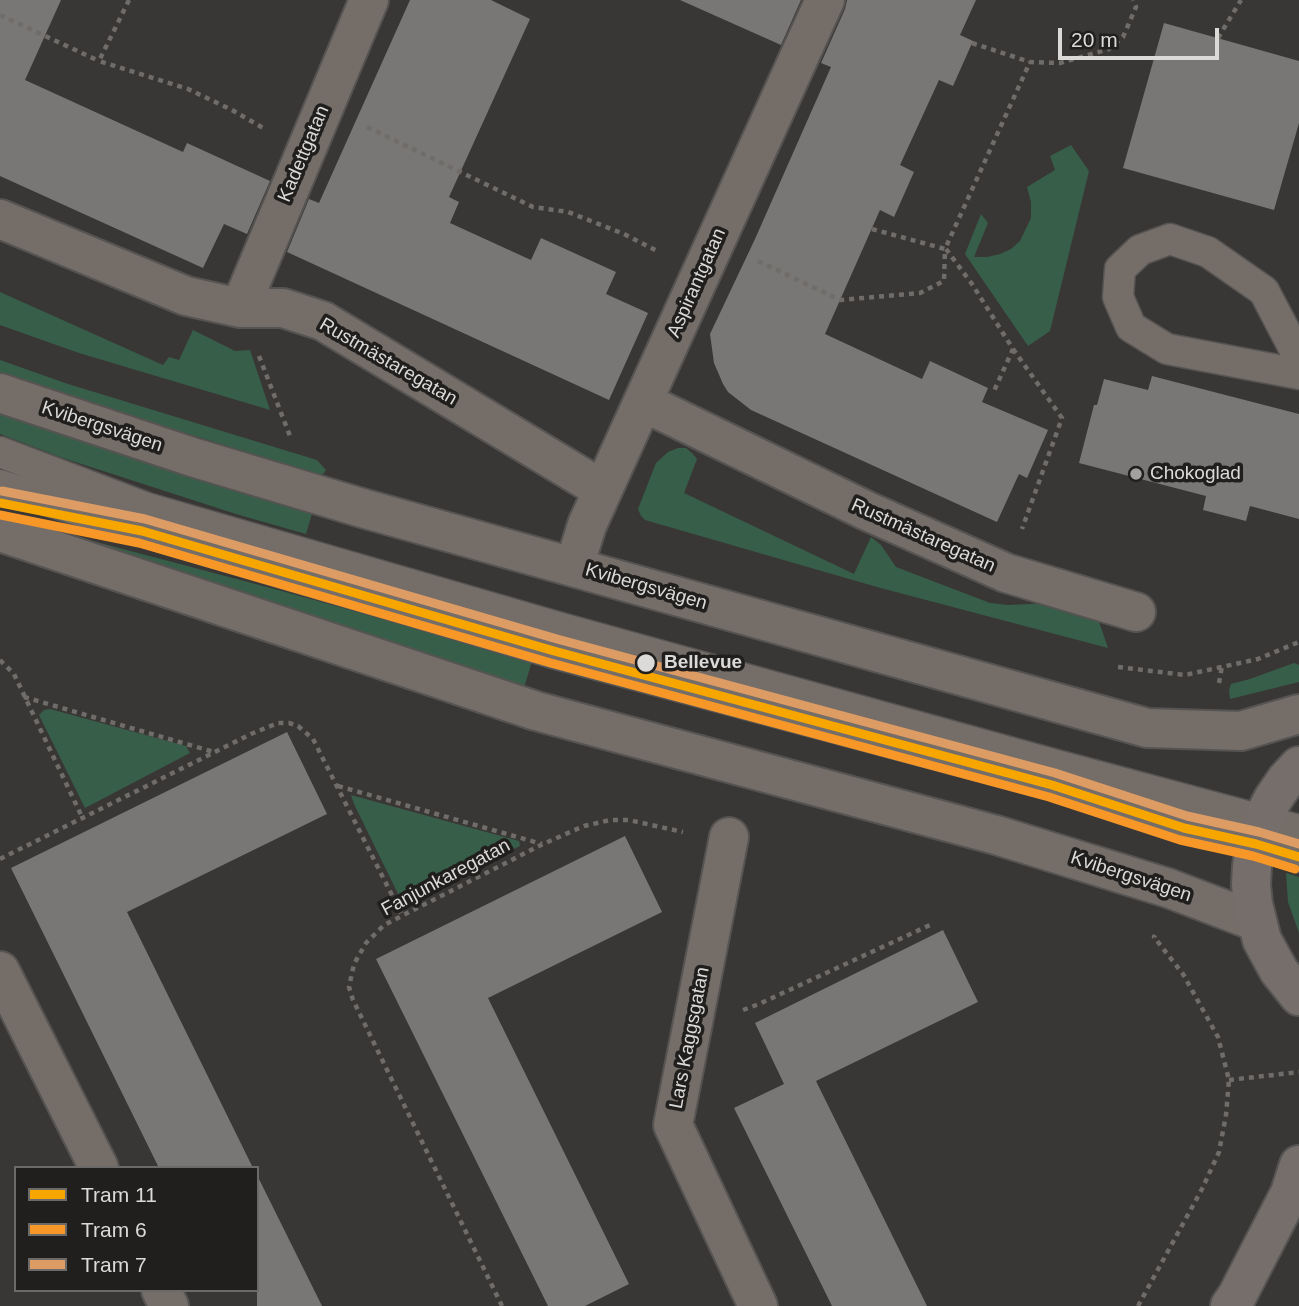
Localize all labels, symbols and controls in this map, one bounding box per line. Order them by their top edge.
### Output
scale bar [1061,14,1222,58]
text: 20 m [1071,28,1118,51]
street label: Kadettgatan [273,102,335,206]
street label: Aspirantgatan [663,225,731,341]
street label: Rustmästaregatan [315,313,461,411]
street label: Kvibergsvägen [39,397,165,457]
place label: Chokoglad [1150,463,1241,485]
marker: Chokoglad [1128,466,1144,482]
street label: Rustmästaregatan [847,494,999,578]
street label: Kvibergsvägen [582,559,710,615]
marker: Bellevue [635,652,657,674]
place label: Bellevue [664,652,742,674]
street label: Fanjunkaregatan [378,834,514,922]
street label: Kvibergsvägen [1068,847,1194,907]
street label: Lars Kaggsgatan [665,965,715,1111]
legend [14,1166,259,1292]
text: Tram 11 [81,1183,157,1206]
text: Tram 6 [81,1218,147,1241]
text: Tram 7 [81,1253,147,1276]

